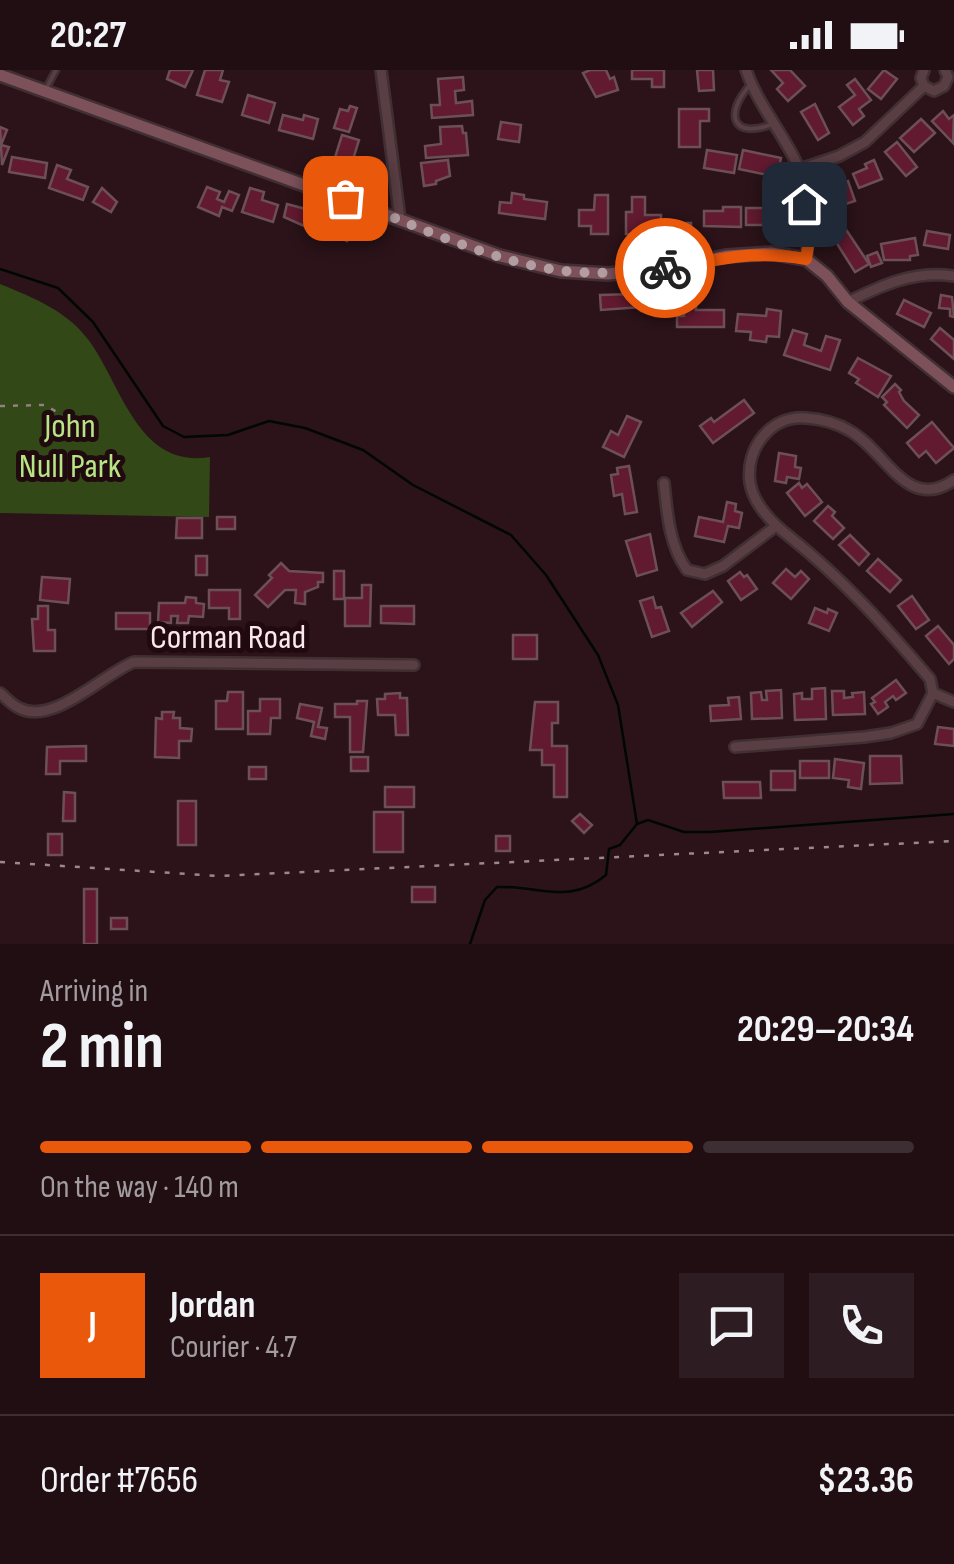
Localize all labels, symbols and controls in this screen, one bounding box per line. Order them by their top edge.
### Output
text: 20:27 [50,13,126,58]
pin [303,156,388,241]
pin [762,162,847,247]
icon: bag [318,171,373,226]
icon: home [777,177,832,232]
courier [615,218,715,318]
icon: bike [638,241,693,296]
park label: John Null Park [19,405,122,488]
street label: Corman Road [150,616,306,659]
text: Arriving in [40,972,148,1011]
text: 20:29–20:34 [737,1007,914,1052]
text: 2 min [40,1009,164,1087]
text: On the way · 140 m [40,1168,239,1207]
button: chat [679,1273,784,1378]
button: phone [809,1273,914,1378]
text: Jordan [170,1283,255,1328]
text: J [88,1303,97,1348]
text: Courier · 4.7 [170,1328,297,1367]
text: Order #7656 [40,1458,198,1503]
text: $23.36 [817,1458,914,1503]

